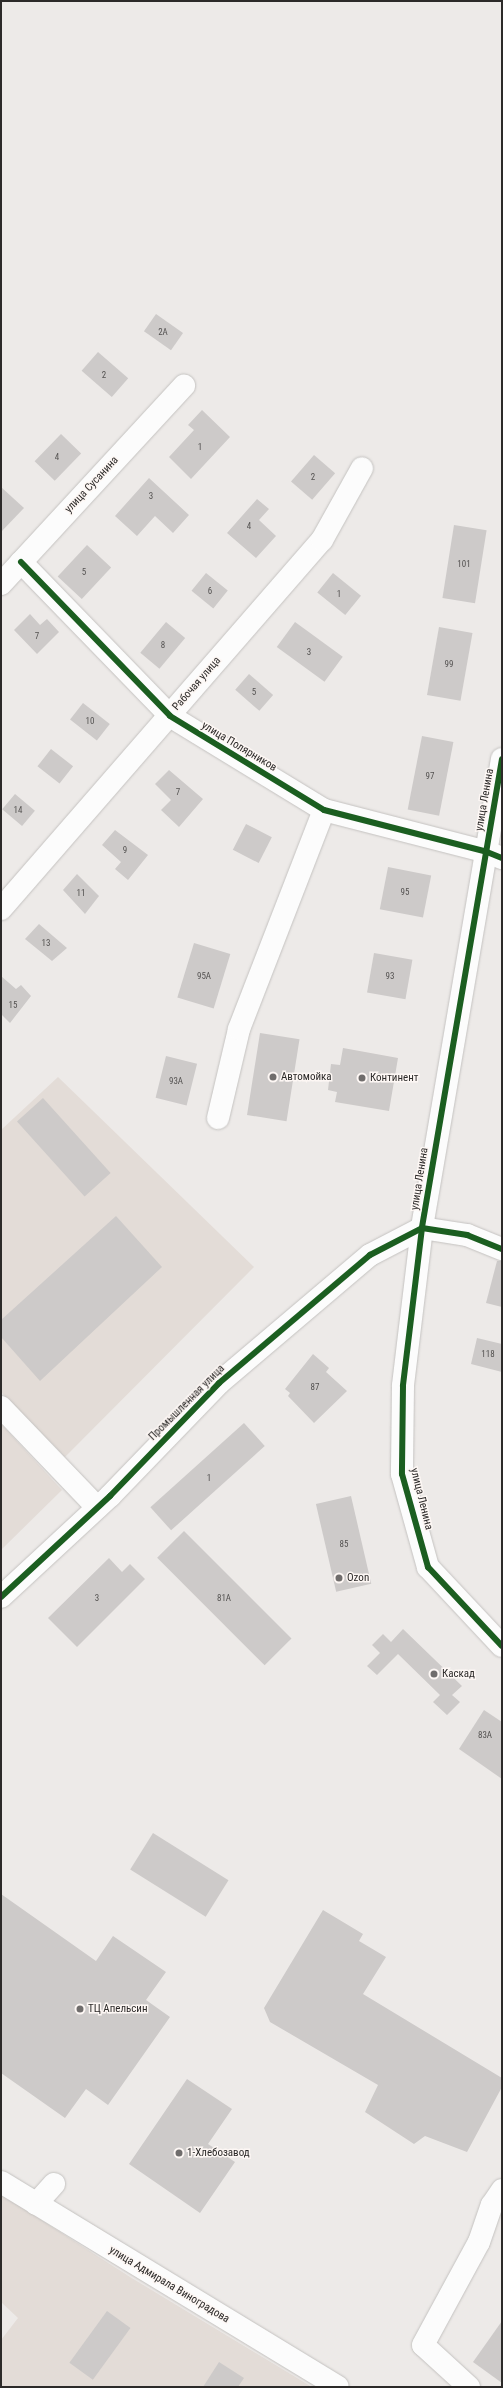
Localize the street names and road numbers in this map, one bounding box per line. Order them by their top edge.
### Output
street label: улица Сусанина [63,454,121,516]
street label: Рабочая улица [170,654,224,714]
street label: улица Полярников [199,719,279,775]
street label: улица Ленина [473,768,497,832]
street label: улица Ленина [409,1147,431,1211]
street label: Промышленная улица [146,1362,228,1444]
street label: улица Ленина [407,1467,435,1531]
street label: улица Адмирала Виноградова [106,2244,232,2326]

